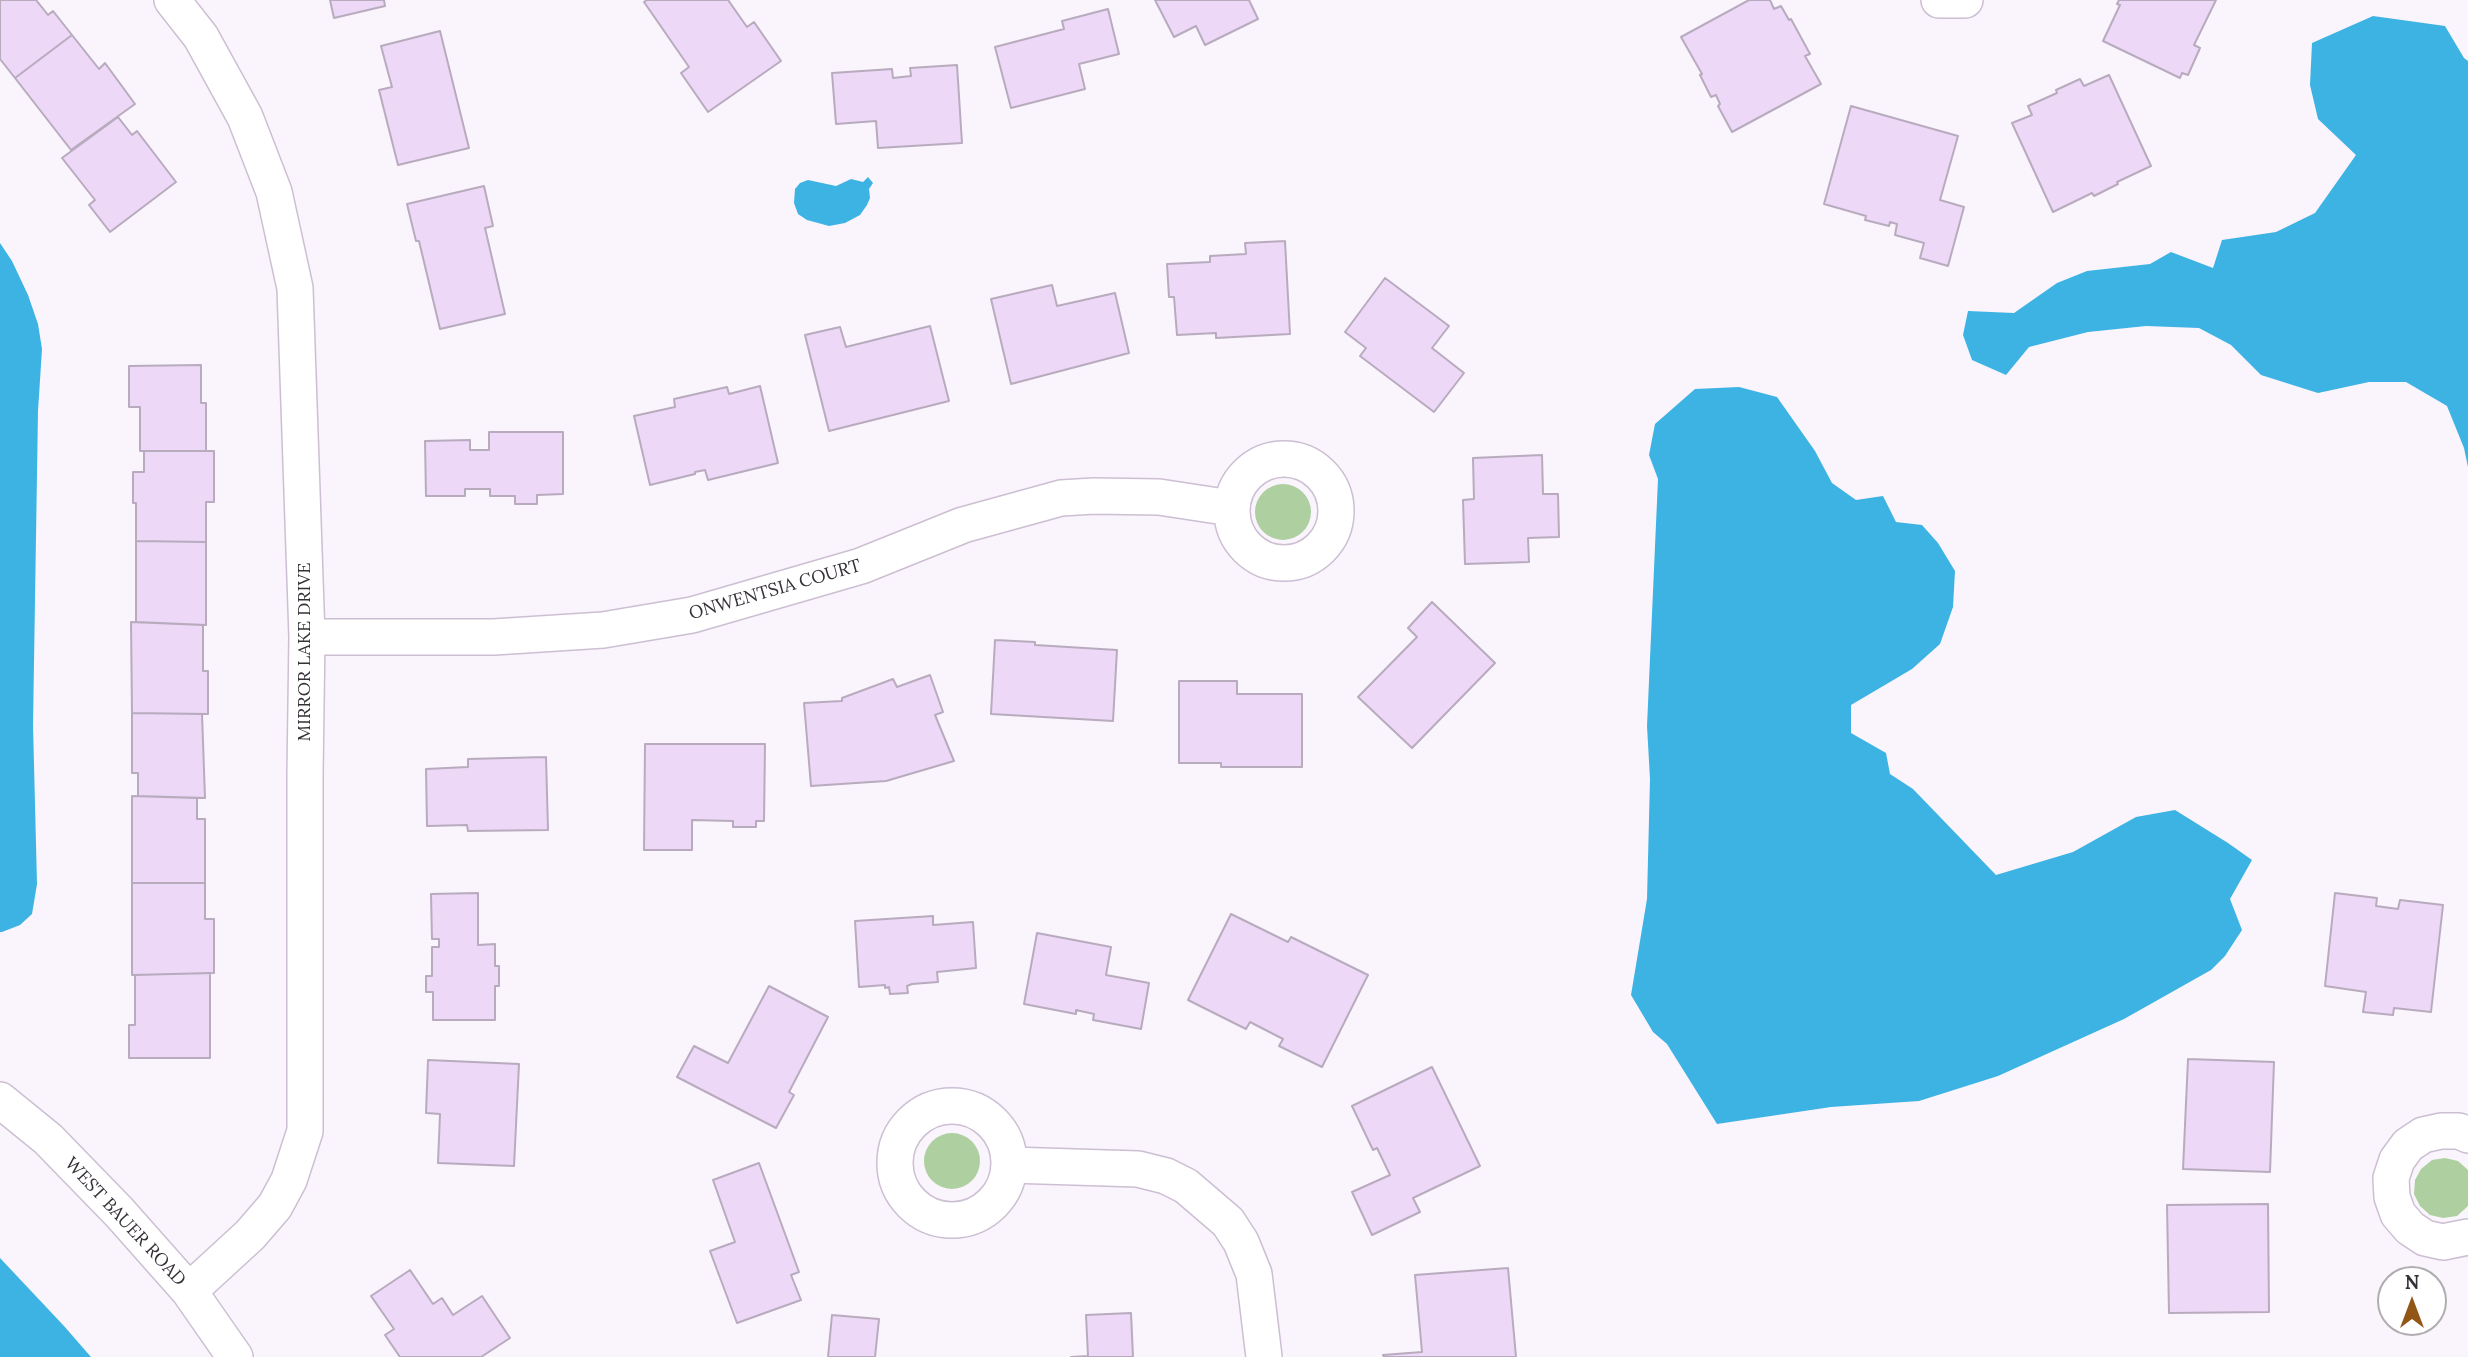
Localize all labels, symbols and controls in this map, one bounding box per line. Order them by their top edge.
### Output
street label: ONWENTSIA COURT [687,555,863,625]
street label: MIRROR LAKE DRIVE [294,562,316,742]
street label: WEST BAUER ROAD [60,1153,190,1291]
north arrow [2377,1266,2447,1336]
text: N [2405,1270,2419,1294]

